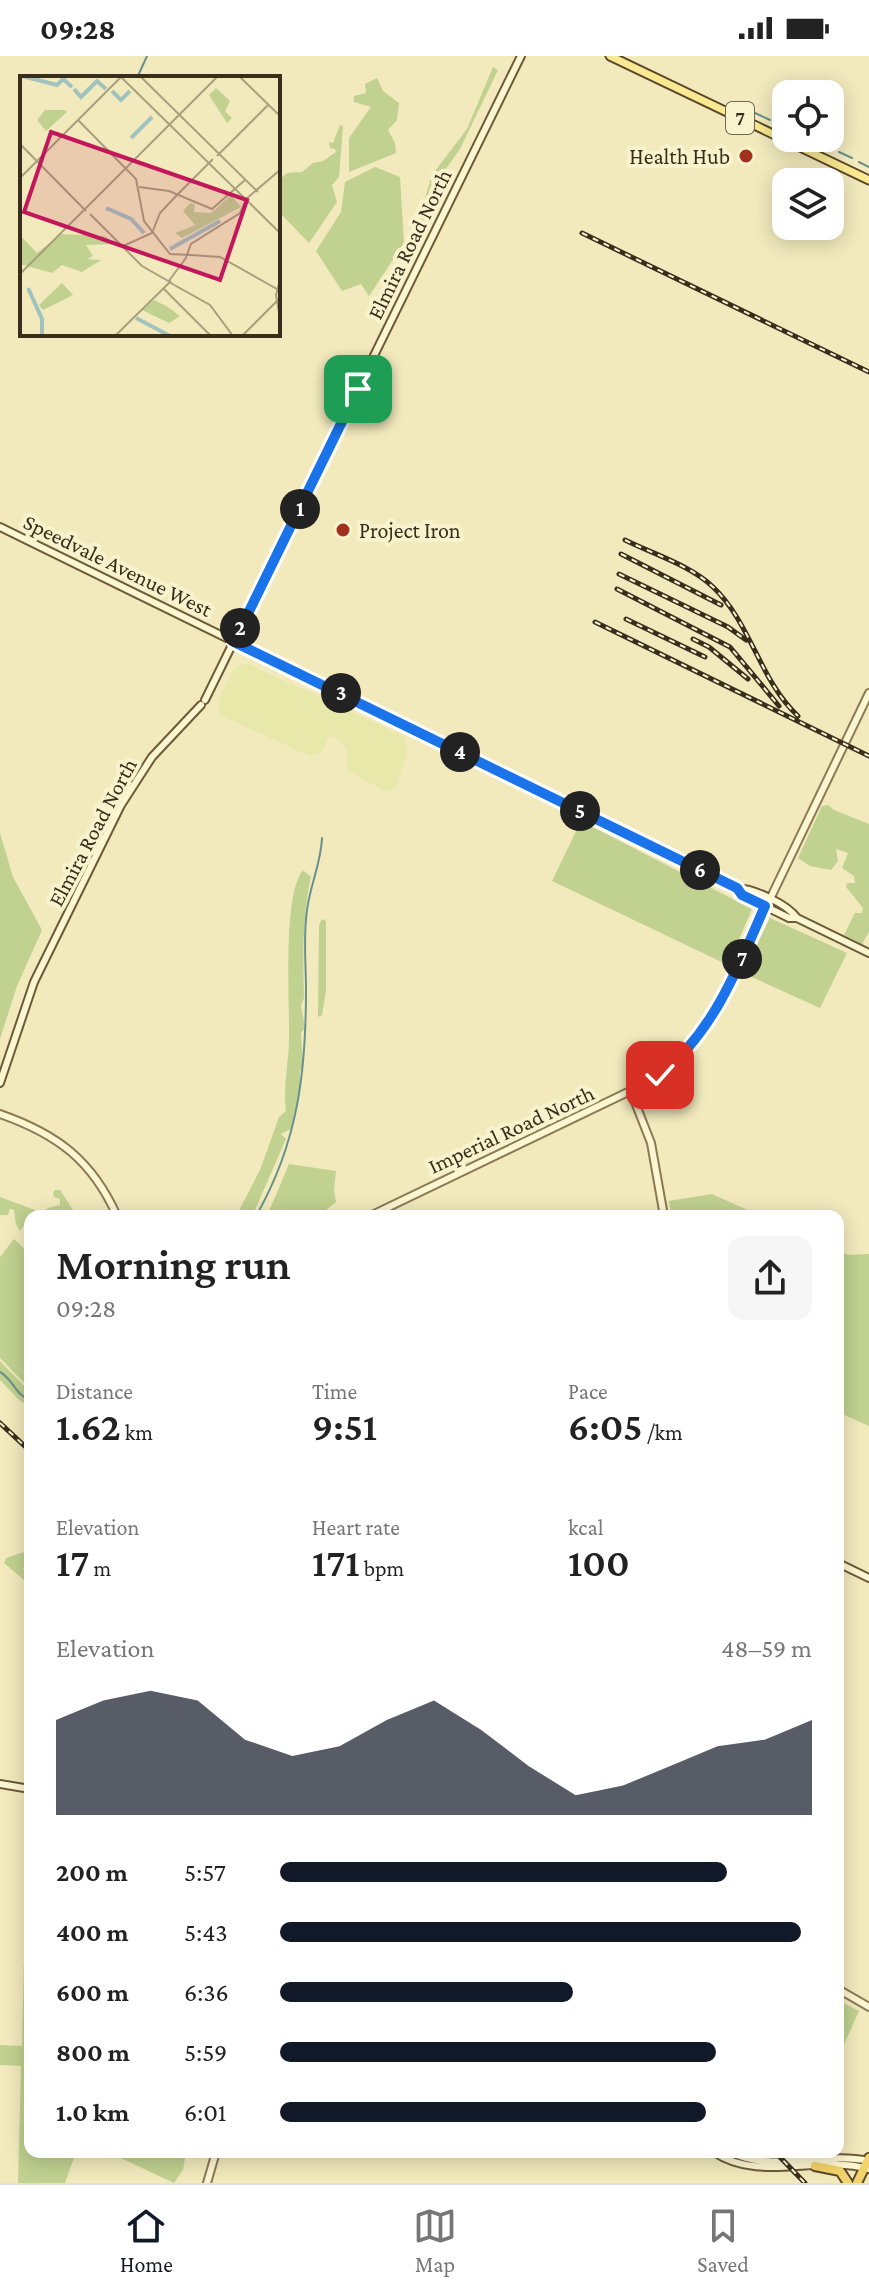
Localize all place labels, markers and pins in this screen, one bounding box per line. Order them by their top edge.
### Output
place label: Health Hub [629,144,730,169]
marker: Health Hub [737,147,755,165]
pin [324,355,392,423]
pin: 1 [280,489,320,529]
place label: Project Iron [359,518,461,543]
marker: Project Iron [334,521,352,539]
pin: 2 [220,608,260,648]
pin: 3 [321,673,361,713]
pin: 4 [440,732,480,772]
pin: 5 [560,791,600,831]
pin: 6 [680,850,720,890]
pin: 7 [722,939,762,979]
pin [626,1041,694,1109]

